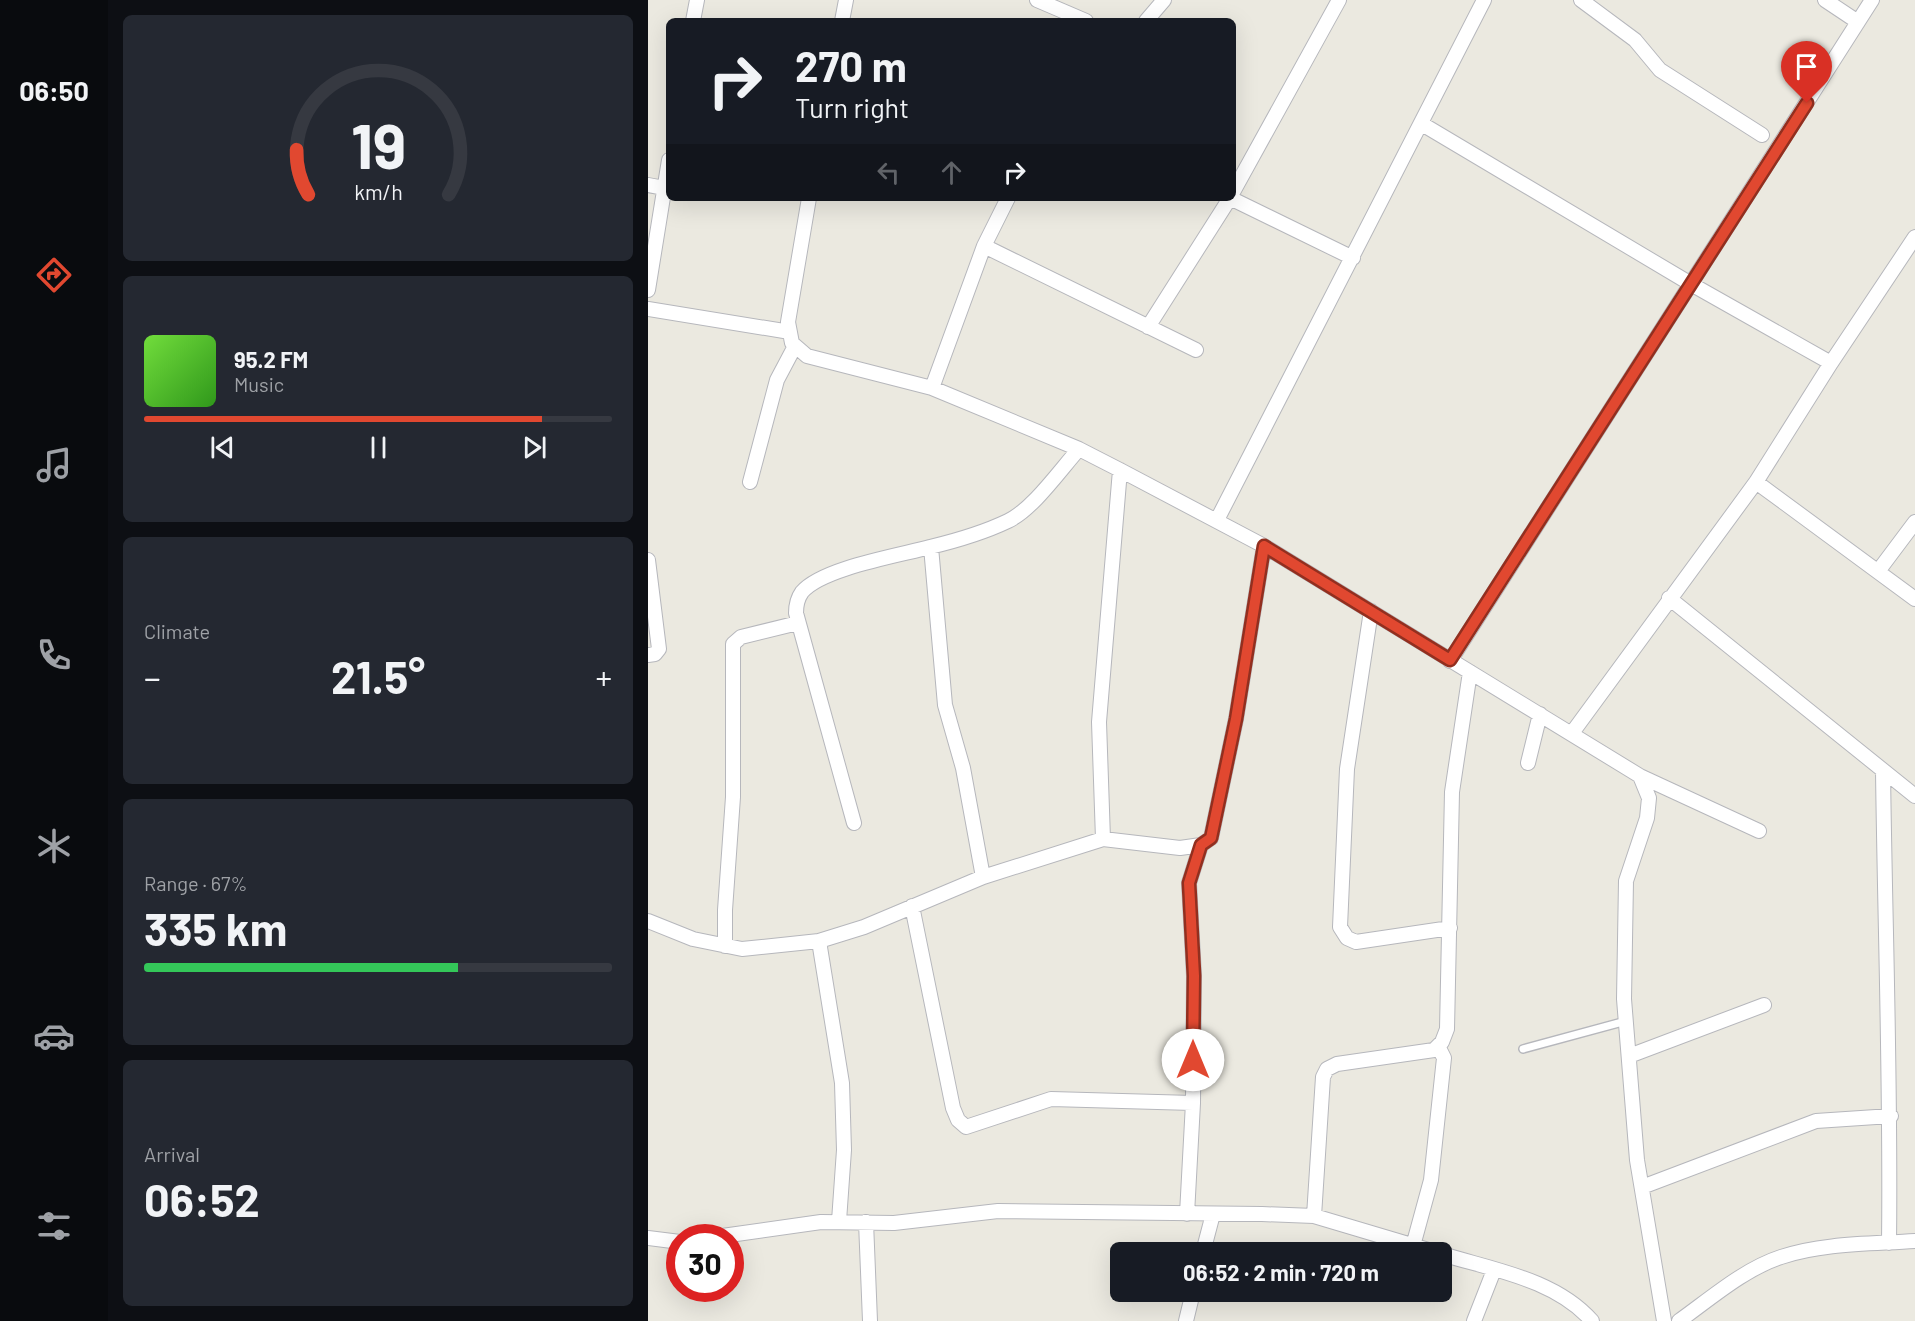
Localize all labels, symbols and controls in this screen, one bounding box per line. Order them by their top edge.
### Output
text: 270 m [795,40,907,90]
pin [1781,41,1832,103]
icon: right [696,42,774,120]
icon: arrive [1790,50,1823,83]
text: 06:50 [19,74,89,106]
text: Turn right [795,91,909,123]
text: 19 [350,107,406,181]
icon: left [872,156,905,189]
icon: ahead [935,156,968,189]
icon: right [998,156,1031,189]
text: km/h [354,179,402,204]
icon: directions [33,254,75,296]
text: 95.2 FM [234,346,308,372]
text: Music [234,372,284,396]
icon: previous [206,431,239,464]
icon: pause [362,431,395,464]
icon: next [518,431,551,464]
icon: music [33,444,75,486]
text: Climate [144,619,210,643]
icon: phone [33,634,75,676]
text: 21.5° [331,649,425,703]
text: − [144,657,161,697]
text: + [596,657,612,697]
icon: climate [33,825,75,867]
text: Range · 67% [144,871,248,895]
text: 335 km [144,901,287,955]
icon: car [33,1015,75,1057]
position arrow [1161,1028,1225,1092]
text: Arrival [144,1142,200,1166]
text: 06:52 [144,1172,260,1226]
icon: filters [33,1205,75,1247]
speed limit sign: 30 [666,1224,744,1302]
text: 06:52 · 2 min · 720 m [1183,1259,1379,1285]

